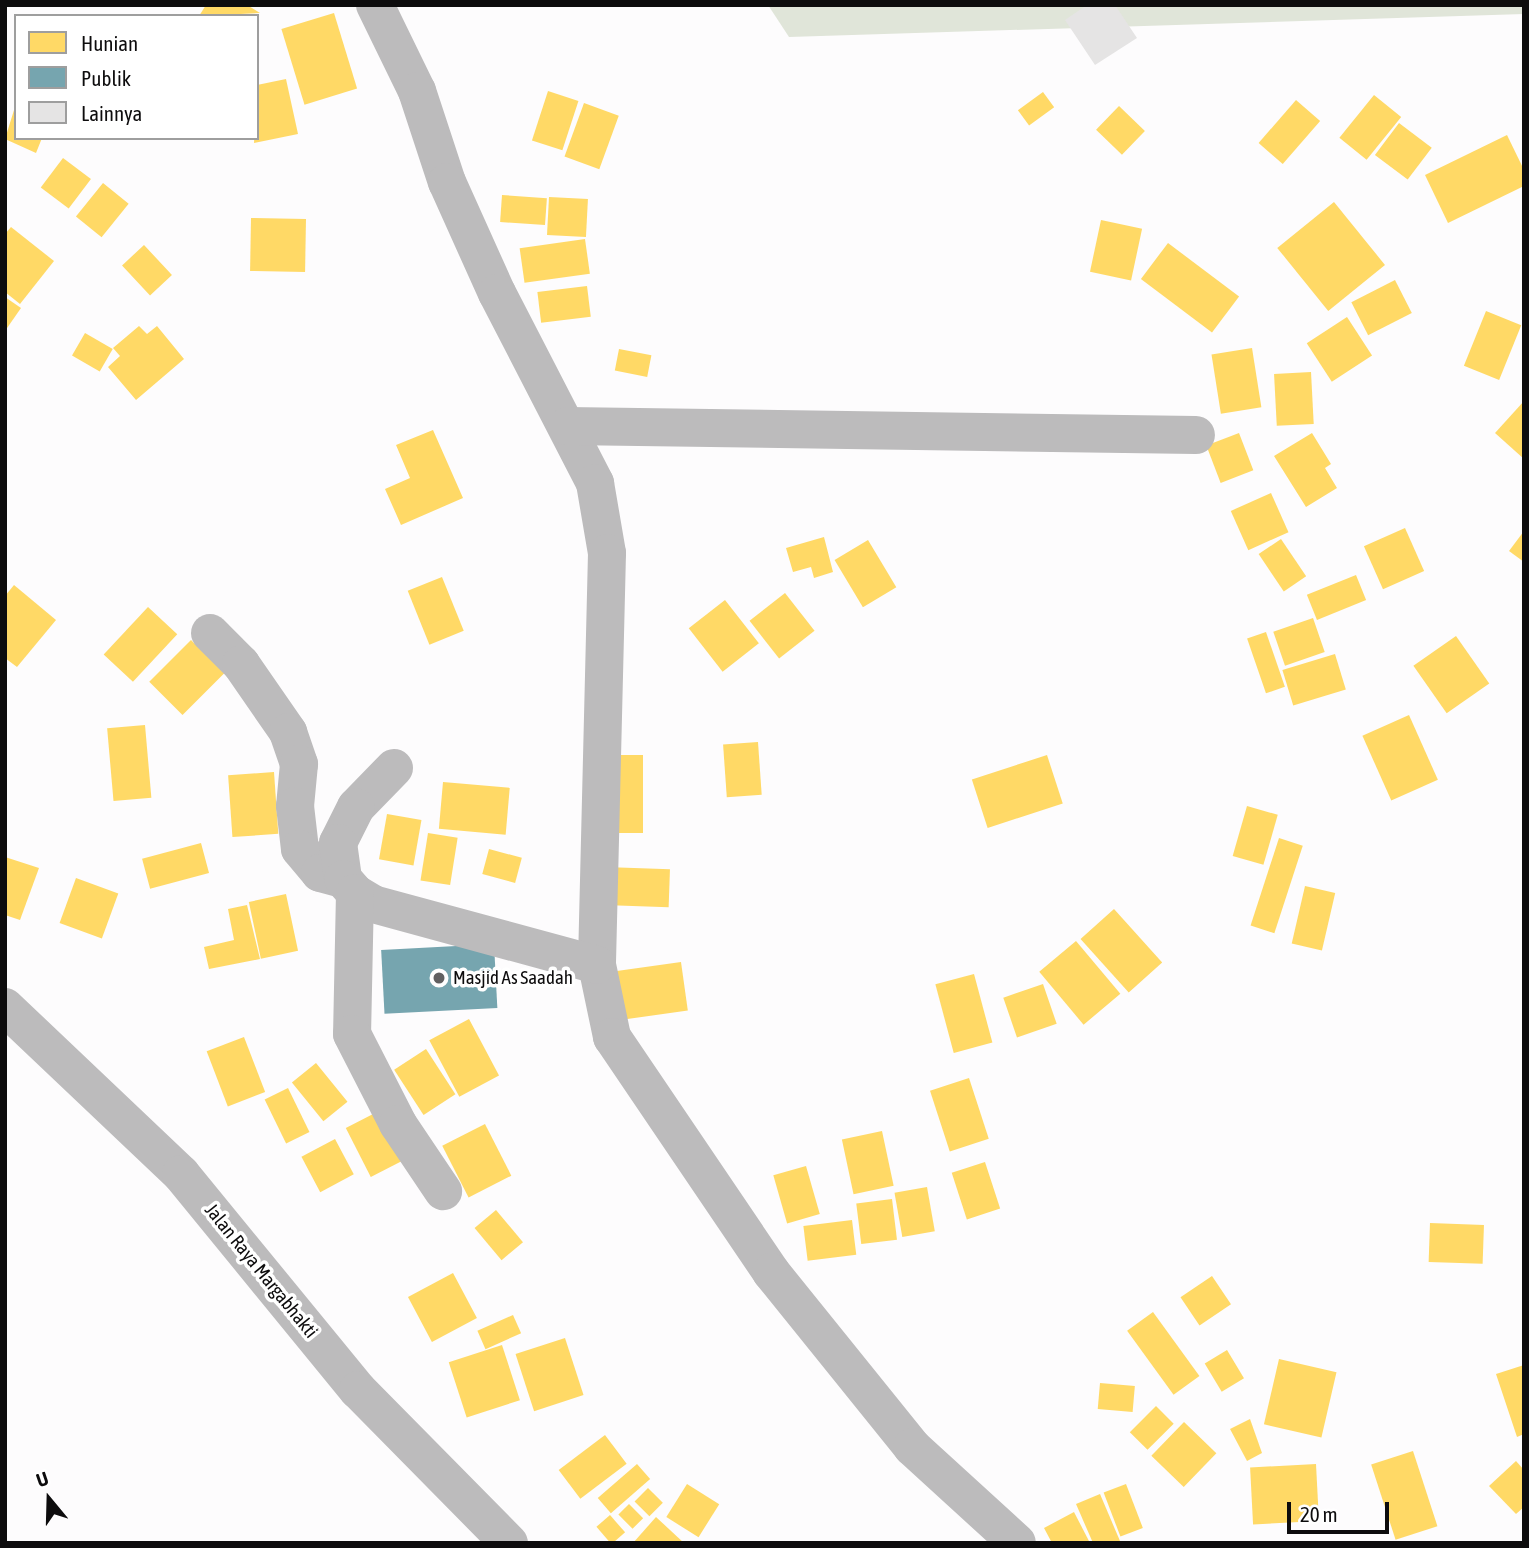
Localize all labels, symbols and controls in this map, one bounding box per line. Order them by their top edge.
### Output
legend [14,14,259,140]
text: Hunian [81,31,138,55]
text: Publik [81,66,131,90]
text: Lainnya [81,101,142,125]
place label: Masjid As Saadah [453,967,573,989]
marker: Masjid As Saadah [431,970,447,986]
street label: Jalan Raya Margabhakti [200,1199,322,1343]
north arrow [14,1464,84,1534]
text: U [33,1467,51,1491]
scale bar [1291,1488,1392,1532]
text: 20 m [1300,1502,1338,1526]

